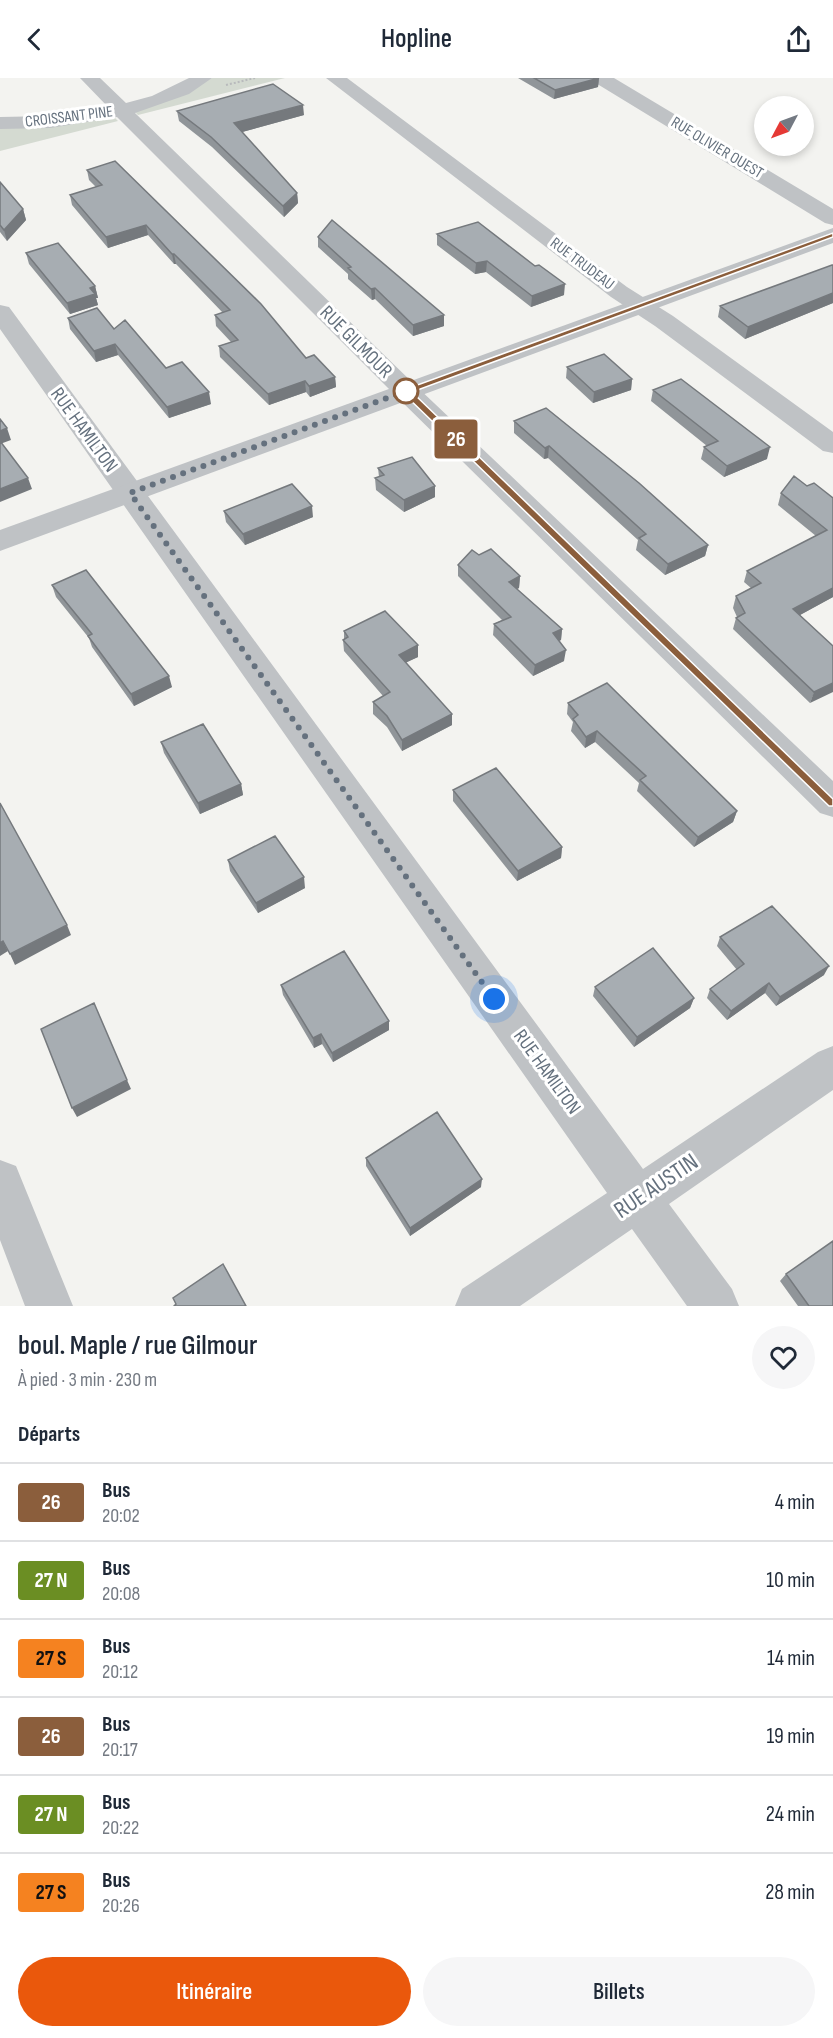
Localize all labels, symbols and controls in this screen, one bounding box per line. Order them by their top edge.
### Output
icon: back [18,23,51,56]
text: Hopline [381,23,452,55]
icon: share [782,23,815,56]
north arrow [754,96,814,156]
map controls [754,96,814,156]
street label: CROISSANT PINE [24,102,114,132]
street label: RUE OLIVIER OUEST [668,113,767,183]
street label: RUE TRUDEAU [546,234,618,294]
street label: RUE GILMOUR [315,301,397,383]
unlabelled marker [393,378,419,404]
street label: RUE HAMILTON [45,383,123,477]
line badge: 26 [429,420,483,458]
text: 26 [446,427,466,452]
your location [479,984,509,1014]
street label: RUE HAMILTON [508,1025,586,1119]
street label: RUE AUSTIN [608,1147,704,1225]
button: heart [752,1326,815,1389]
text: boul. Maple / rue Gilmour [18,1329,257,1362]
text: À pied · 3 min · 230 m [18,1368,157,1392]
text: Départs [18,1421,80,1448]
text: Bus [102,1477,131,1504]
text: 4 min [775,1489,815,1516]
text: 26 [41,1490,61,1515]
text: 20:02 [102,1504,140,1528]
text: Bus [102,1555,131,1582]
text: 10 min [766,1567,815,1594]
text: 27 N [35,1568,67,1593]
text: 20:08 [102,1582,140,1606]
text: Bus [102,1633,131,1660]
text: 14 min [767,1645,815,1672]
text: 27 S [35,1646,67,1671]
text: 20:12 [102,1660,138,1684]
text: Bus [102,1711,131,1738]
text: 19 min [766,1723,815,1750]
text: 26 [41,1724,61,1749]
text: 20:17 [102,1738,138,1762]
text: Bus [102,1789,131,1816]
text: 24 min [766,1801,815,1828]
text: 27 N [35,1802,67,1827]
text: 20:22 [102,1816,139,1840]
text: Bus [102,1867,131,1894]
text: 28 min [765,1879,815,1906]
text: 27 S [35,1880,67,1905]
text: 20:26 [102,1894,140,1918]
button: Itinéraire [18,1957,411,2026]
button: Billets [423,1957,815,2026]

